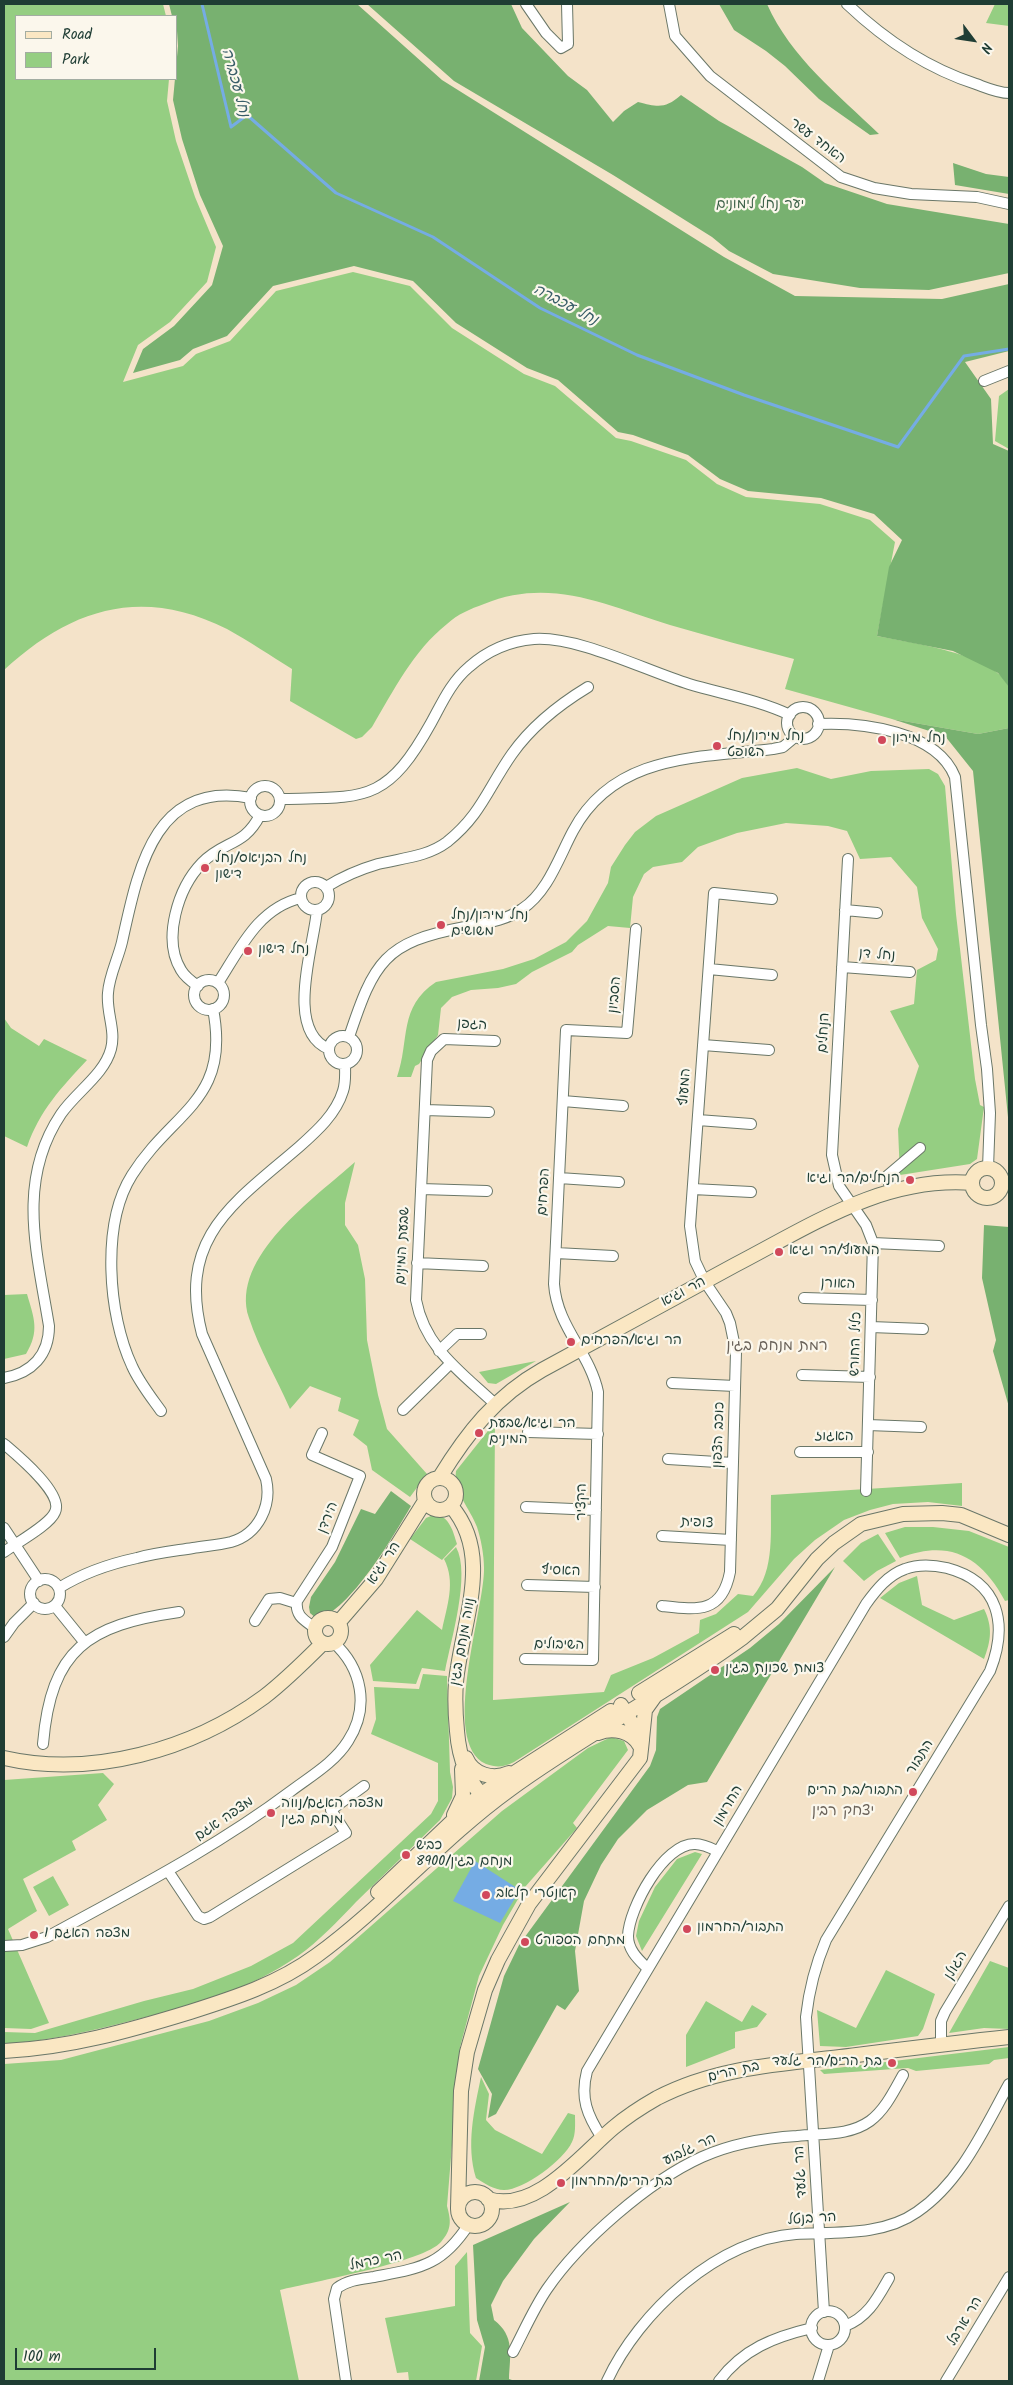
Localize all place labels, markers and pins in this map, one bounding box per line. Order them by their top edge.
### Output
place label: נחל מירון/נחל השופט [727,730,804,762]
place label: נחל מירון [892,732,946,748]
marker: נחל מירון [876,734,888,746]
marker: נחל מירון/נחל השופט [711,740,723,752]
place label: נחל הבניאס/נחל דישון [215,852,307,884]
marker: נחל הבניאס/נחל דישון [199,862,211,874]
place label: נחל מירון/נחל משושים [451,909,528,942]
marker: נחל מירון/נחל משושים [435,919,447,931]
place label: נחל דישון [258,943,309,959]
marker: נחל דישון [242,945,254,957]
place label: הנחלים/הר וגיא [807,1172,900,1188]
marker: הנחלים/הר וגיא [904,1174,916,1186]
place label: המעוף/הר וגיא [789,1244,880,1260]
marker: המעוף/הר וגיא [773,1246,785,1258]
place label: הר וגיא/הפרחים [581,1334,682,1350]
marker: הר וגיא/הפרחים [565,1336,577,1348]
place label: הר וגיא/שבעת המינים [489,1417,576,1450]
marker: הר וגיא/שבעת המינים [473,1427,485,1439]
place label: צומת שכונת בגין [725,1662,824,1678]
marker: צומת שכונת בגין [709,1664,721,1676]
place label: התבור/בת הרים [807,1784,903,1800]
marker: התבור/בת הרים [907,1786,919,1798]
place label: מצפה האגם/נווה מנחם בגין [281,1797,384,1830]
marker: מצפה האגם/נווה מנחם בגין [265,1807,277,1819]
place label: כביש 8900/מנחם בגין [416,1839,512,1871]
marker: כביש 8900/מנחם בגין [400,1849,412,1861]
place label: קאנטרי קלאב [496,1887,577,1903]
marker: קאנטרי קלאב [480,1889,492,1901]
place label: התבור/החרמון [697,1921,784,1937]
marker: התבור/החרמון [681,1923,693,1935]
place label: מצפה האגם 1 [44,1927,130,1943]
marker: מצפה האגם 1 [28,1929,40,1941]
place label: מתחם הספורט [535,1934,625,1950]
marker: מתחם הספורט [519,1936,531,1948]
place label: בת הרים/הר גלעד [772,2055,882,2071]
marker: בת הרים/הר גלעד [886,2057,898,2069]
place label: בת הרים/החרמון [571,2175,672,2191]
marker: בת הרים/החרמון [555,2177,567,2189]

